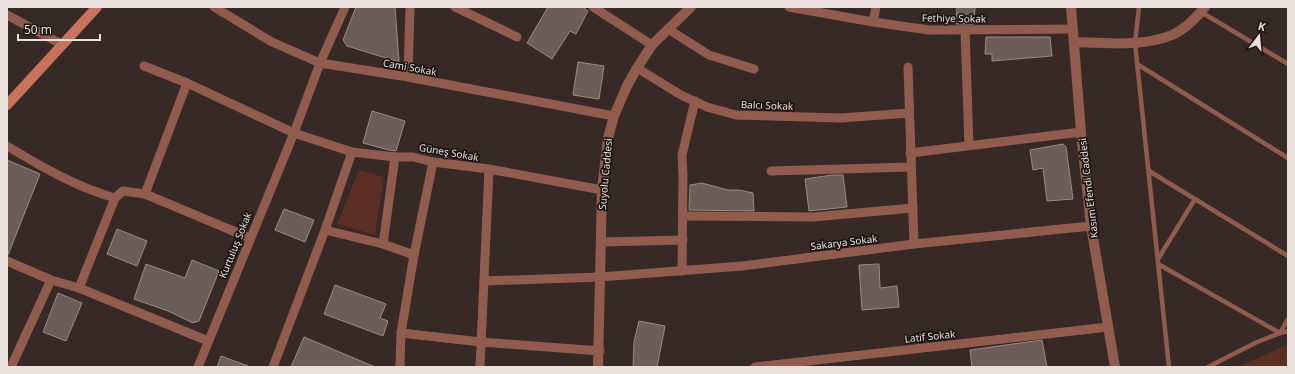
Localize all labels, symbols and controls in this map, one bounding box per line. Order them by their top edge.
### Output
street label: Fethiye Sokak [922,10,987,26]
scale bar [18,16,100,42]
north arrow [1239,16,1279,56]
text: K [1256,18,1268,34]
text: 50 m [24,21,52,38]
street label: Cami Sokak [382,55,439,79]
street label: Balcı Sokak [741,97,794,113]
street label: Kasım Efendi Caddesi [1075,137,1101,239]
street label: Suyolu Caddesi [595,138,615,210]
street label: Güneş Sokak [418,140,481,164]
street label: Kurtuluş Sokak [215,209,255,280]
street label: Sakarya Sokak [810,231,879,253]
street label: Latif Sokak [904,326,957,346]

